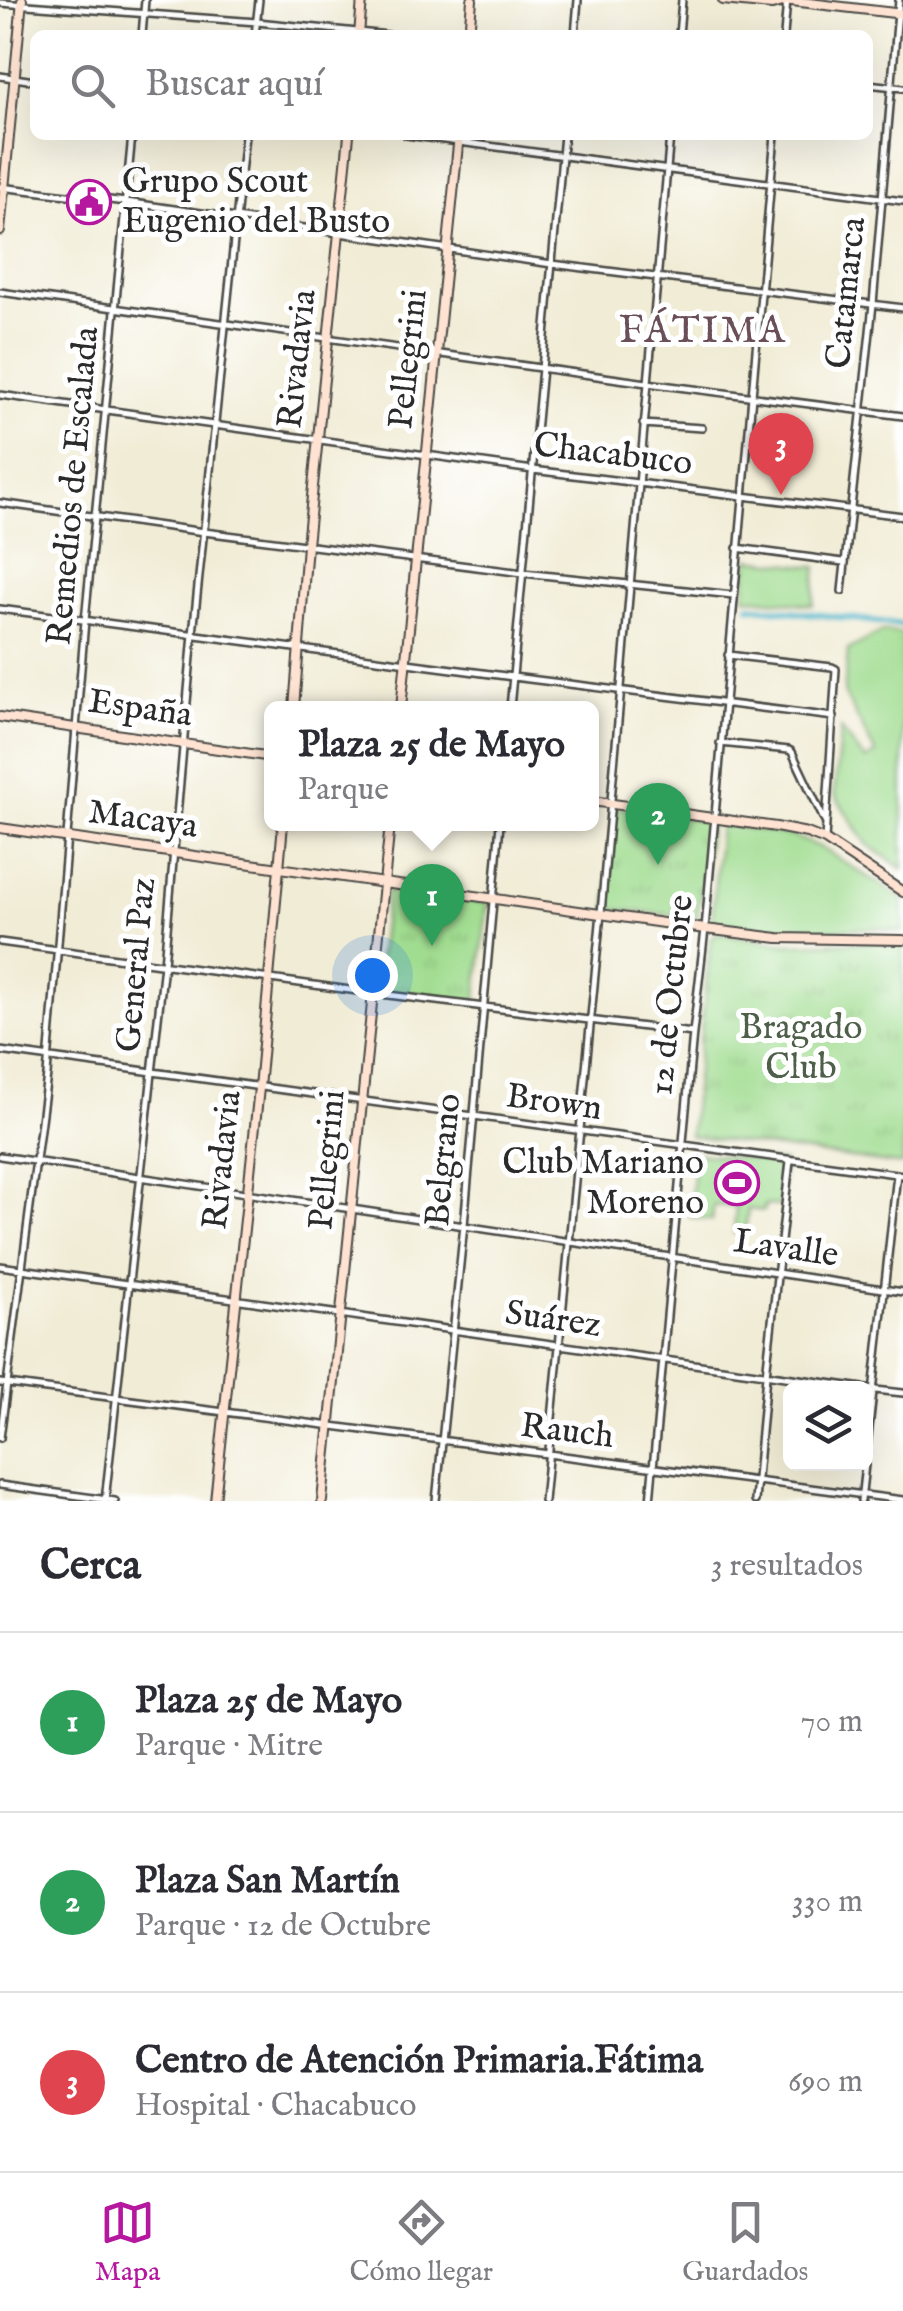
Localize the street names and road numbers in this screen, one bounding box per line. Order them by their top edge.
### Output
street label: Catamarca [817,214,877,371]
street label: Rivadavia [268,286,328,431]
street label: Pellegrini [379,287,439,431]
street label: Remedios de Escalada [38,324,110,647]
street label: Chacabuco [531,423,695,487]
street label: España [85,679,196,739]
street label: Macaya [85,790,201,850]
street label: General Paz [107,876,167,1054]
street label: 12 de Octubre [639,893,705,1097]
street label: Brown [503,1074,605,1132]
street label: Rivadavia [193,1087,253,1232]
street label: Pellegrini [299,1088,357,1232]
street label: Belgrano [416,1092,472,1228]
street label: Lavalle [731,1219,841,1279]
street label: Suárez [502,1291,604,1349]
street label: Rauch [518,1404,616,1460]

